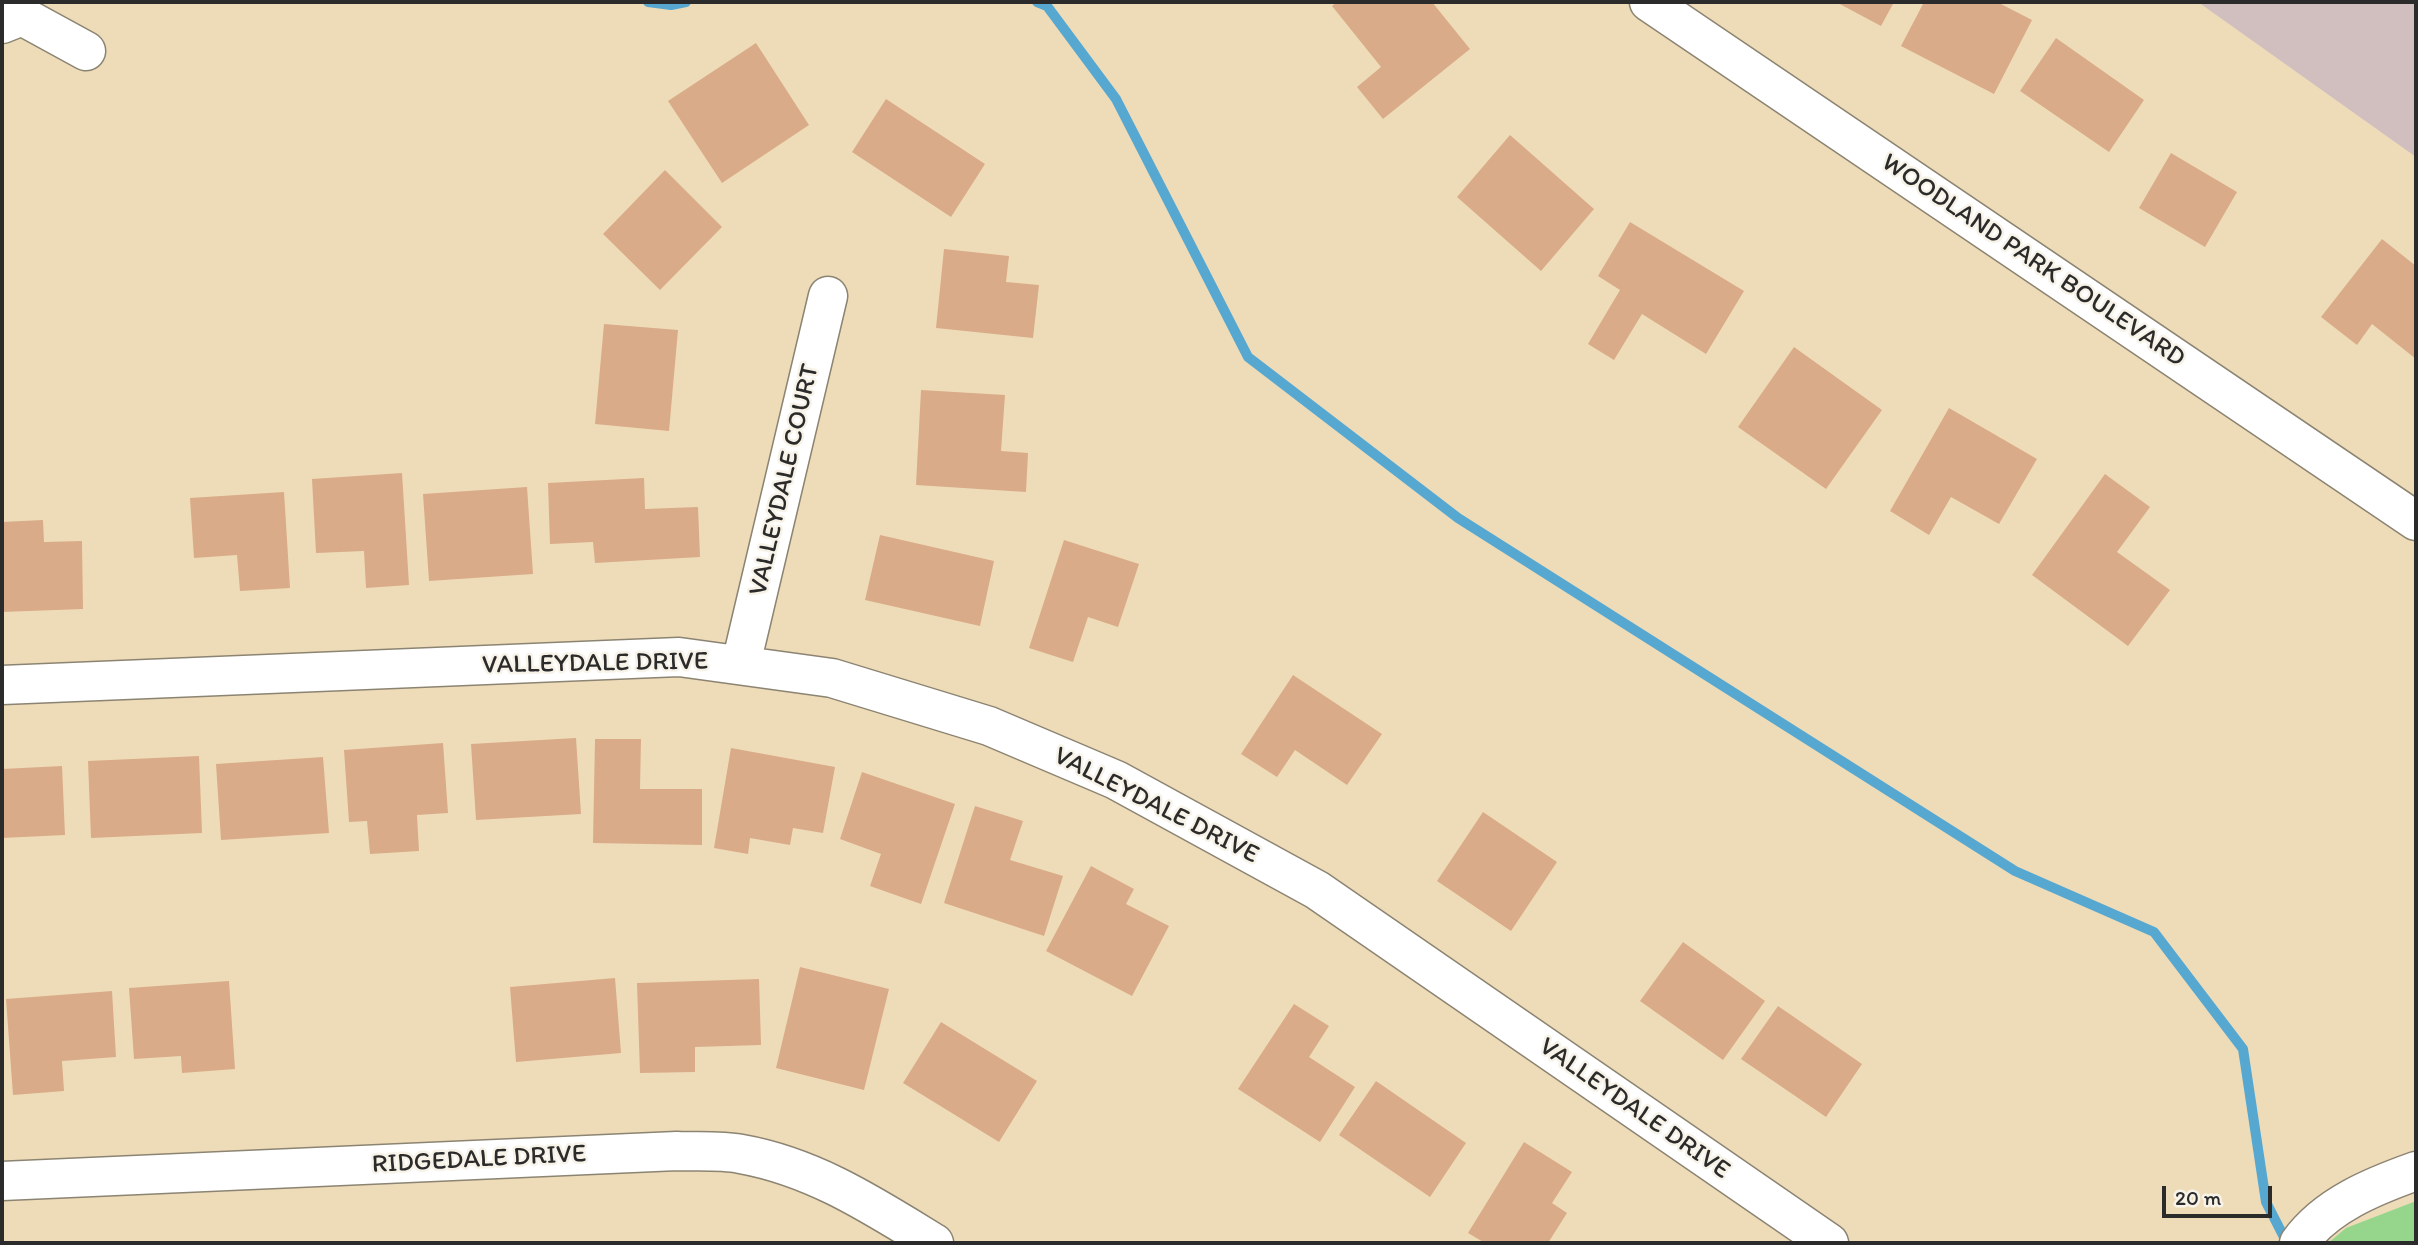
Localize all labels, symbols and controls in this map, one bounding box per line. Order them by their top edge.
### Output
street label: WOODLAND PARK BOULEVARD [1875,148,2191,374]
street label: VALLEYDALE COURT [743,361,827,599]
street label: VALLEYDALE DRIVE [482,646,708,682]
street label: VALLEYDALE DRIVE [1048,741,1264,871]
street label: VALLEYDALE DRIVE [1532,1031,1736,1187]
street label: RIDGEDALE DRIVE [371,1139,587,1181]
scale bar [2166,1172,2276,1216]
text: 20 m [2175,1185,2221,1210]

